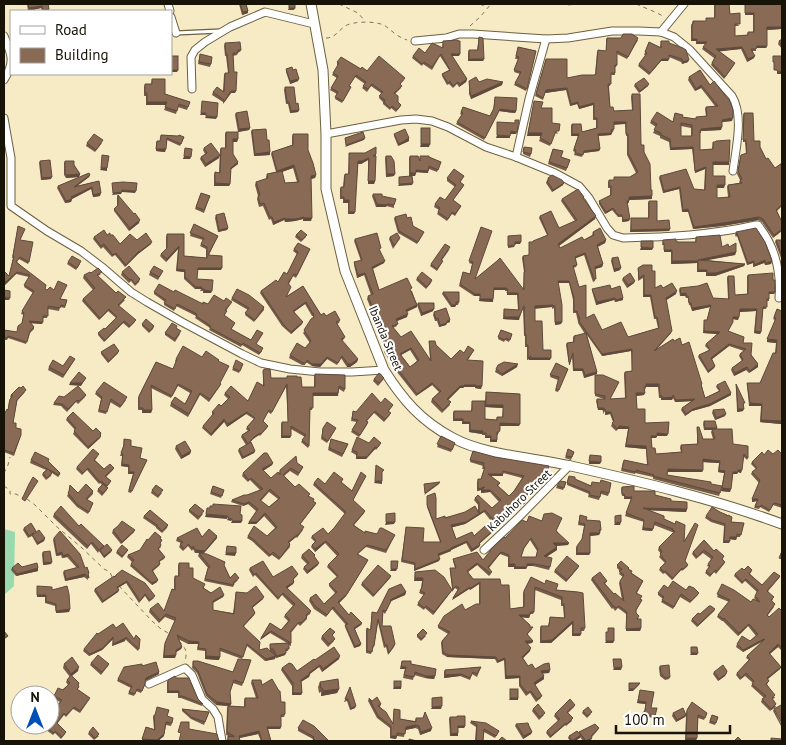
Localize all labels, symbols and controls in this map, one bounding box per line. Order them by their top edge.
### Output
legend [10,10,172,75]
text: Road [55,20,87,39]
text: Building [55,45,109,64]
street label: Ibanda Street [366,303,406,373]
street label: Kabuhoro Street [484,466,554,534]
north arrow [10,685,60,735]
text: N [30,688,40,706]
scale bar [616,702,730,734]
text: 100 m [624,710,665,729]

